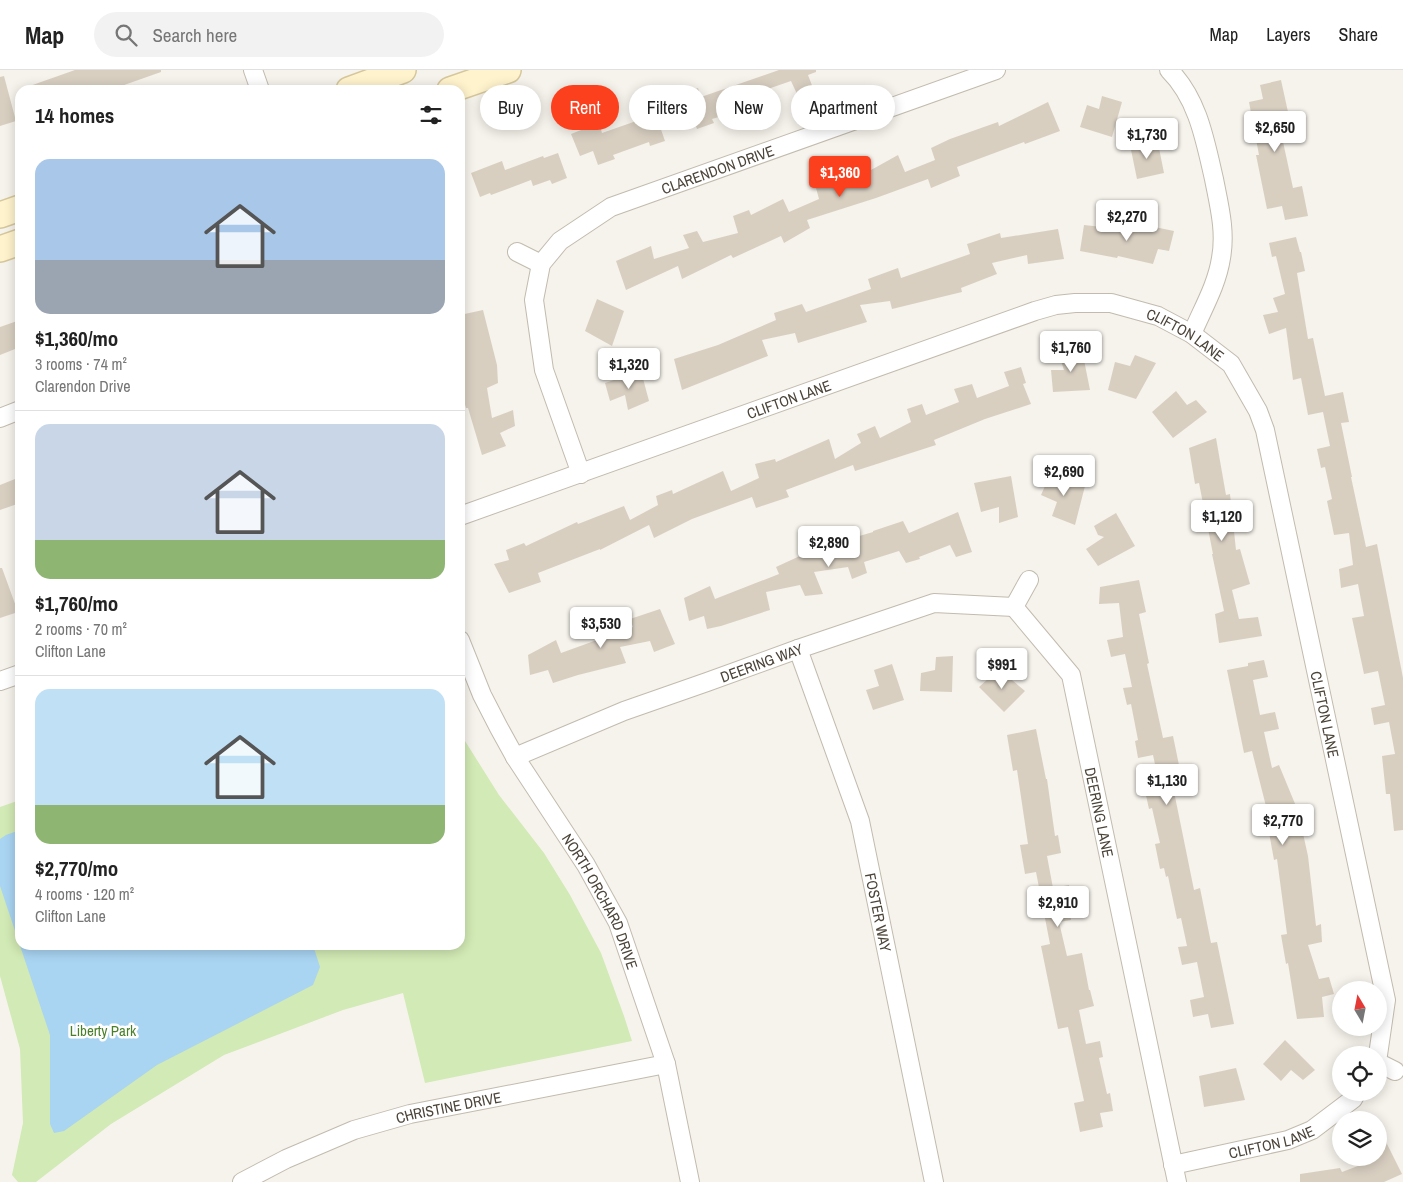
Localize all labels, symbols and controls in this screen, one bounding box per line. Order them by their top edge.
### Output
search box [94,12,444,57]
text: Map [25,19,64,51]
icon: search [112,21,140,49]
text: Search here [152,22,237,48]
text: Map [1210,22,1238,47]
text: Layers [1266,22,1311,47]
text: Share [1339,22,1378,47]
chip: Buy [480,85,541,130]
chip: Rent [551,85,619,130]
chip: Filters [629,85,706,130]
chip: New [716,85,781,130]
chip: Apartment [791,85,895,130]
text: 14 homes [35,101,114,130]
icon: filters [417,101,445,129]
pin: $2,650 [1234,111,1316,153]
text: $2,650 [1255,116,1295,138]
pin: $1,730 [1106,118,1188,160]
text: $1,730 [1127,123,1167,145]
street label: CLARENDON DRIVE [658,139,777,199]
pin: $1,360 [799,156,881,198]
text: $1,360 [820,161,860,183]
icon: home [195,191,285,281]
pin: $2,270 [1086,200,1168,242]
text: $2,270 [1107,205,1147,227]
street label: CLIFTON LANE [1144,303,1229,366]
text: $1,360/mo [35,324,118,353]
pin: $1,760 [1030,330,1112,373]
text: $1,760 [1051,336,1091,358]
pin: $1,320 [588,348,670,390]
text: 3 rooms · 74 m² [35,353,127,375]
text: $1,320 [609,353,649,375]
street label: CLIFTON LANE [744,374,834,423]
text: Clarendon Drive [35,375,131,397]
pin: $2,690 [1023,454,1105,497]
icon: home [195,457,285,547]
text: $2,690 [1044,460,1084,482]
pin: $1,120 [1181,500,1263,542]
text: $1,120 [1202,505,1242,527]
pin: $2,890 [788,526,870,568]
text: $2,890 [809,531,849,553]
text: $1,760/mo [35,589,118,618]
pin: $3,530 [560,606,642,649]
text: $3,530 [581,612,621,634]
text: 2 rooms · 70 m² [35,618,127,640]
street label: DEERING WAY [717,637,806,687]
text: Clifton Lane [35,640,106,662]
pin: $991 [972,648,1032,690]
text: $991 [987,653,1017,675]
street label: CLIFTON LANE [1306,669,1345,760]
icon: home [195,722,285,812]
pin: $1,130 [1126,764,1208,806]
street label: DEERING LANE [1080,765,1119,859]
text: $1,130 [1147,769,1187,791]
pin: $2,770 [1242,804,1324,846]
text: $2,770 [1263,809,1303,831]
street label: NORTH ORCHARD DRIVE [558,829,643,972]
text: $2,770/mo [35,854,118,883]
street label: FOSTER WAY [860,871,897,954]
text: 4 rooms · 120 m² [35,883,134,905]
pin: $2,910 [1017,886,1099,928]
text: $2,910 [1038,891,1078,913]
text: Clifton Lane [35,905,106,927]
north arrow [1332,981,1388,1036]
map controls [1332,981,1387,1166]
park label: Liberty Park [70,1020,137,1041]
button: locate [1332,1046,1387,1101]
street label: CHRISTINE DRIVE [393,1086,503,1128]
button: layers [1332,1111,1387,1166]
street label: CLIFTON LANE [1226,1120,1317,1163]

